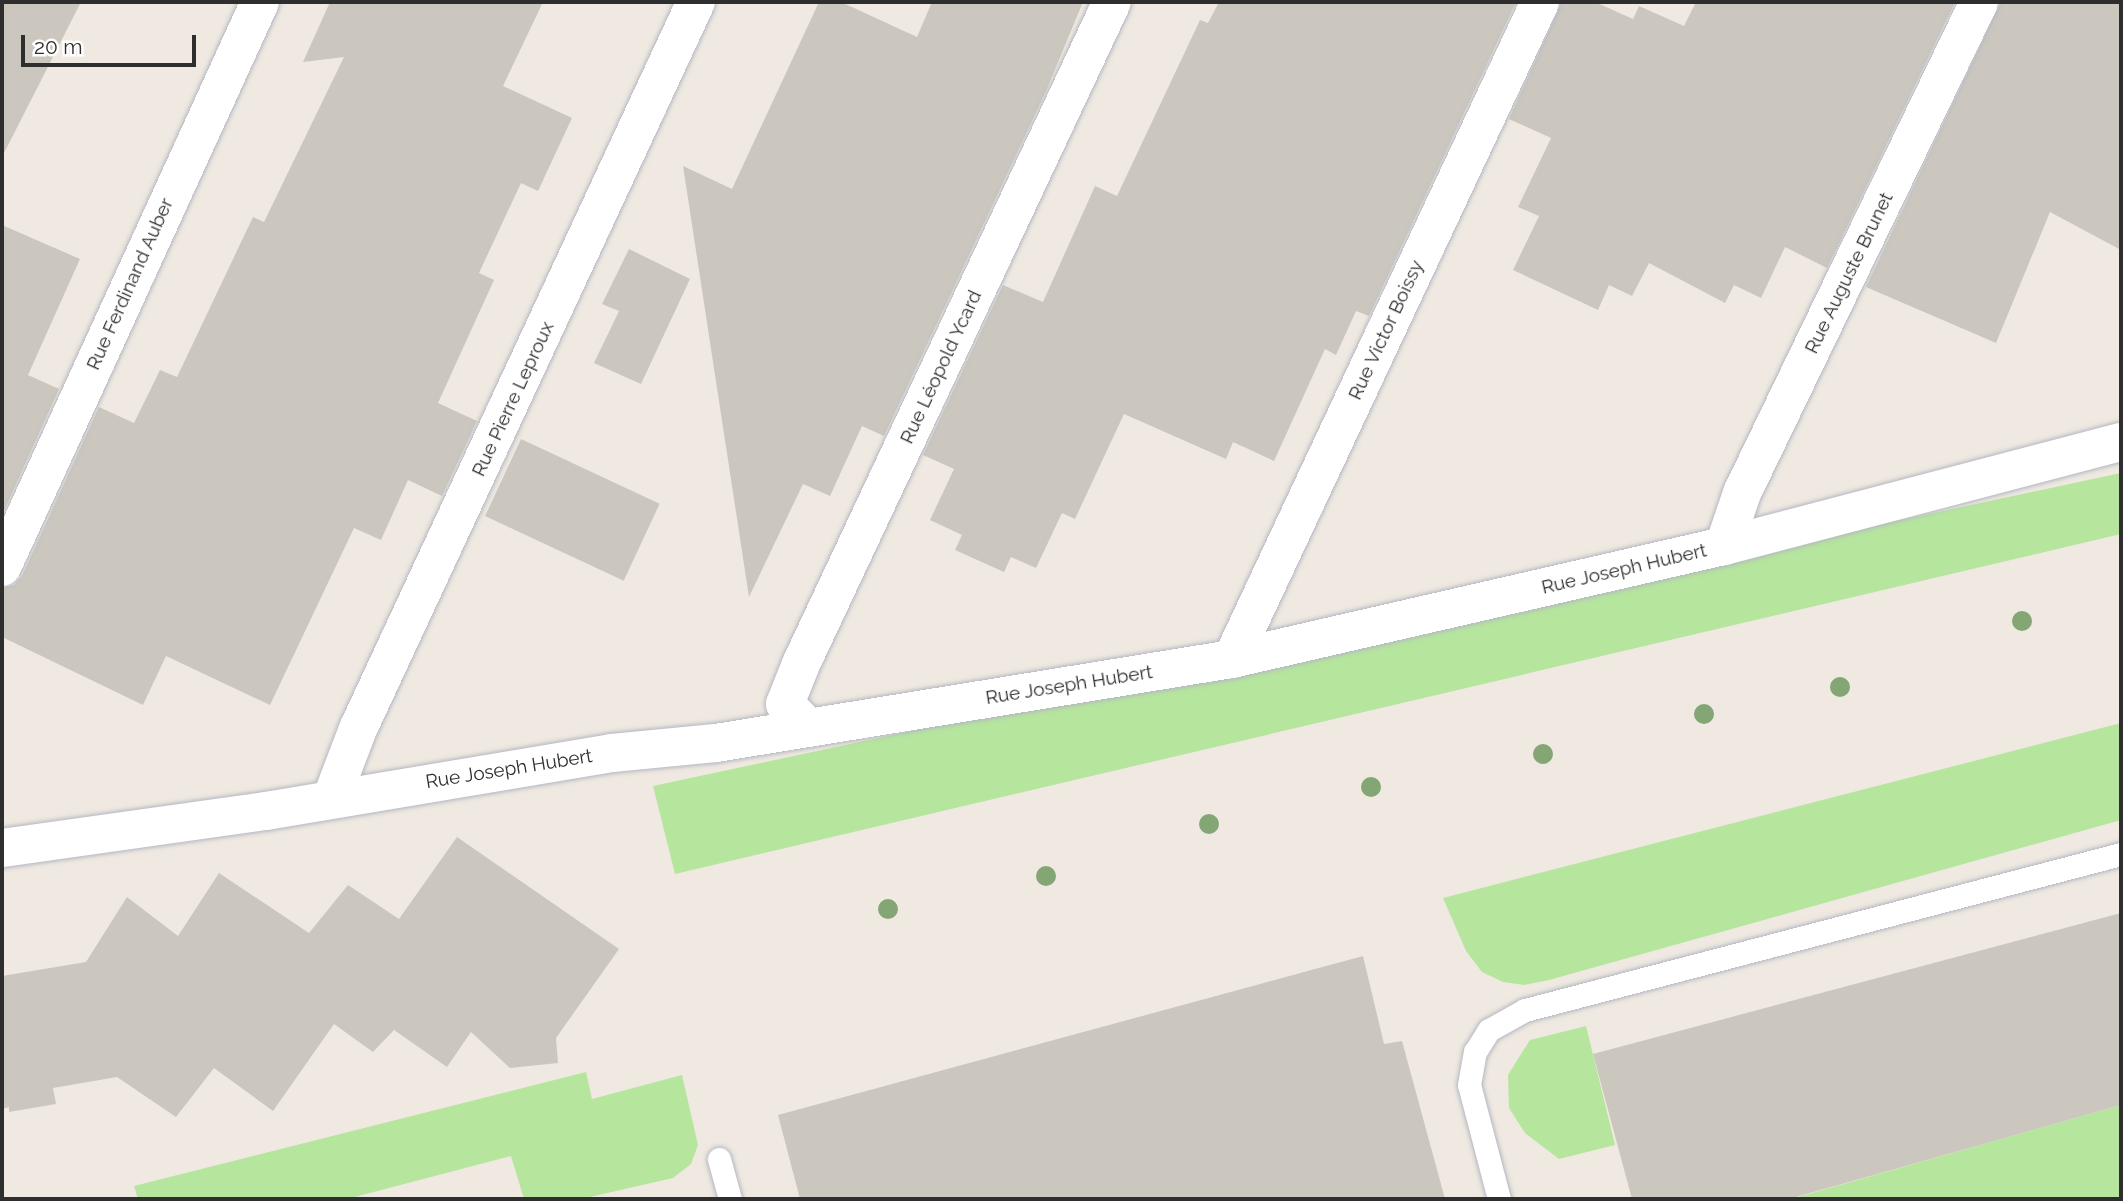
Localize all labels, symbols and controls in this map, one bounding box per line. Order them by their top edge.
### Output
scale bar [24,21,200,65]
text: 20 m [34,34,82,59]
street label: Rue Auguste Brunet [1800,188,1898,358]
street label: Rue Ferdinand Auber [82,194,178,374]
street label: Rue Victor Boissy [1343,256,1429,404]
street label: Rue Léopold Ycard [895,286,987,448]
street label: Rue Pierre Leproux [467,318,559,480]
street label: Rue Joseph Hubert [1539,539,1709,599]
street label: Rue Joseph Hubert [984,661,1154,709]
street label: Rue Joseph Hubert [424,745,594,793]

